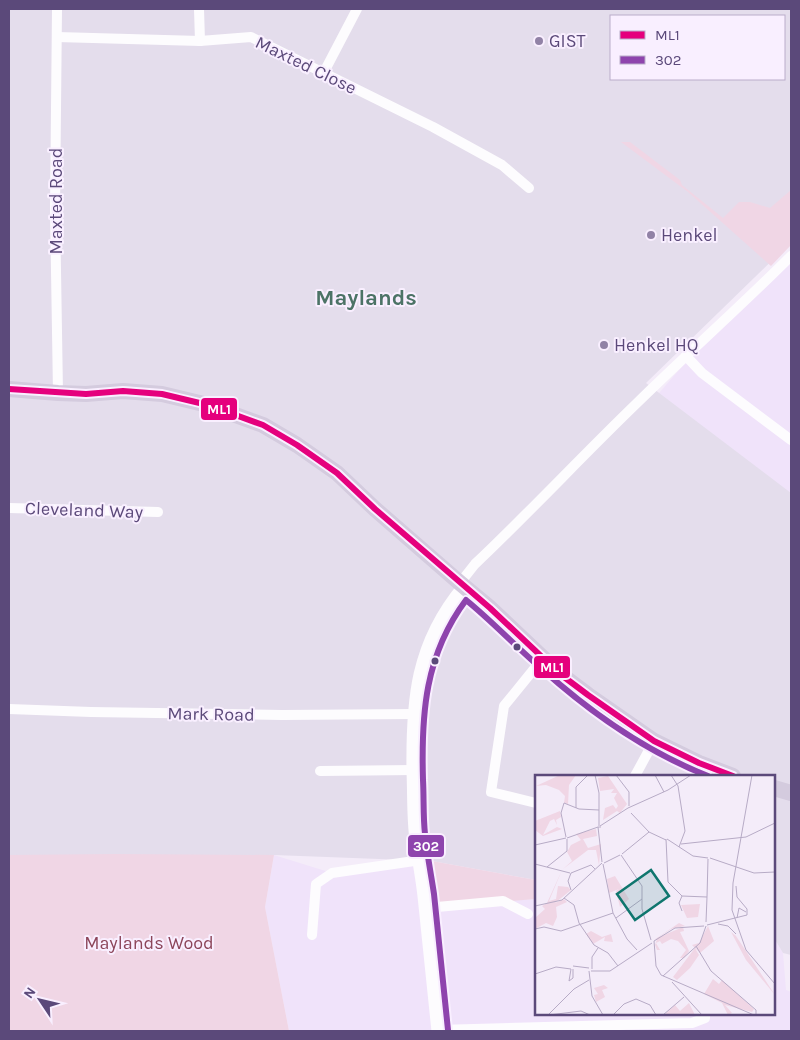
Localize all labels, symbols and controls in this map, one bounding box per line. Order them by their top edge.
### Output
legend [610,15,785,80]
text: ML1 [655,26,680,44]
place label: GIST [549,30,586,52]
street label: Maxted Close [252,31,360,99]
marker: GIST [533,35,545,47]
text: 302 [655,51,681,69]
street label: Maxted Road [45,148,67,254]
place label: Henkel [661,224,718,246]
marker: Henkel [645,229,657,241]
district label: Maylands [315,285,417,311]
place label: Henkel HQ [614,334,699,356]
marker: Henkel HQ [598,339,610,351]
line badge: ML1 [200,397,238,421]
text: ML1 [207,401,231,418]
street label: Cleveland Way [25,497,144,523]
unlabelled marker [512,642,522,652]
line badge: ML1 [533,655,571,679]
unlabelled marker [430,656,440,666]
text: ML1 [540,659,564,676]
street label: Mark Road [167,702,255,726]
inset map [535,775,775,1015]
line badge: 302 [407,834,445,858]
text: 302 [413,838,439,855]
park label: Maylands Wood [84,932,214,954]
north arrow [15,975,65,1025]
text: N [20,984,40,1002]

